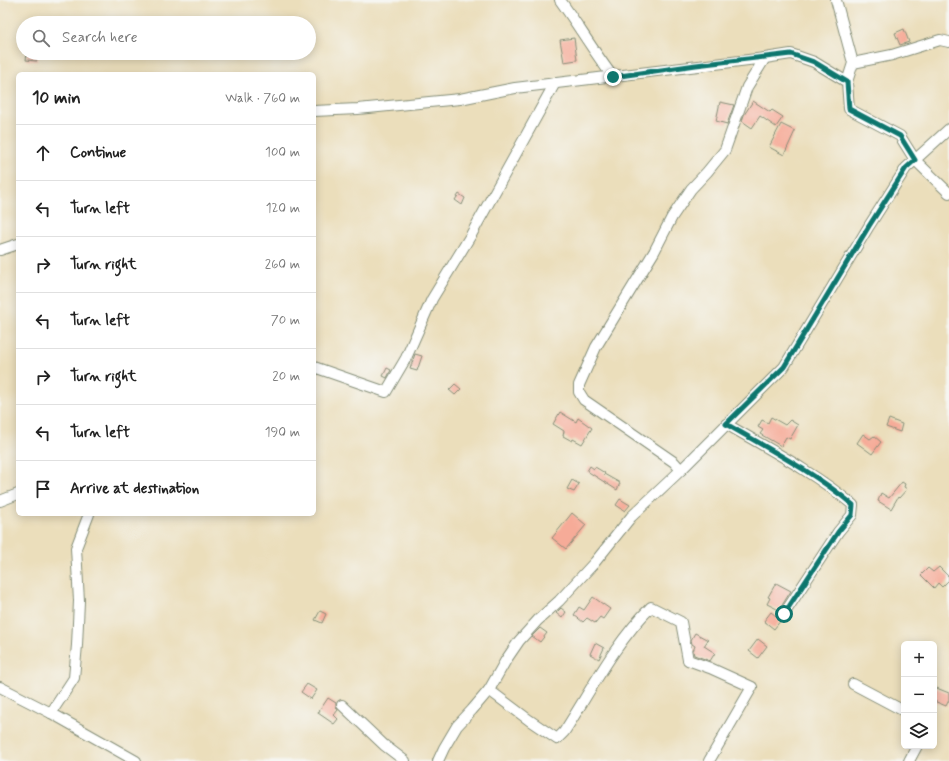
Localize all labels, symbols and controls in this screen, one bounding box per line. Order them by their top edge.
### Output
search box [16,16,316,60]
icon: search [30,27,52,49]
text: Search here [62,28,138,48]
route end [604,68,622,86]
text: 10 min [32,87,81,109]
text: Walk · 760 m [225,90,300,107]
icon: ahead [32,142,54,164]
text: Continue [70,143,126,163]
text: 100 m [265,144,300,161]
icon: left [32,198,54,220]
text: Turn left [70,199,130,219]
text: 120 m [266,200,300,217]
icon: right [32,254,54,276]
text: Turn right [70,255,137,275]
text: 260 m [265,256,300,273]
icon: left [32,310,54,332]
text: Turn left [70,311,130,331]
text: 70 m [271,312,300,329]
icon: right [32,366,54,388]
text: Turn right [70,367,137,387]
text: 20 m [272,368,300,385]
icon: left [32,422,54,444]
text: Turn left [70,423,130,443]
text: 190 m [265,424,300,441]
icon: arrive [32,478,54,500]
text: Arrive at destination [70,479,199,499]
route start [775,605,793,623]
map controls [901,641,937,749]
button: + [901,641,937,677]
button: − [901,677,937,713]
button: layers [901,713,937,749]

